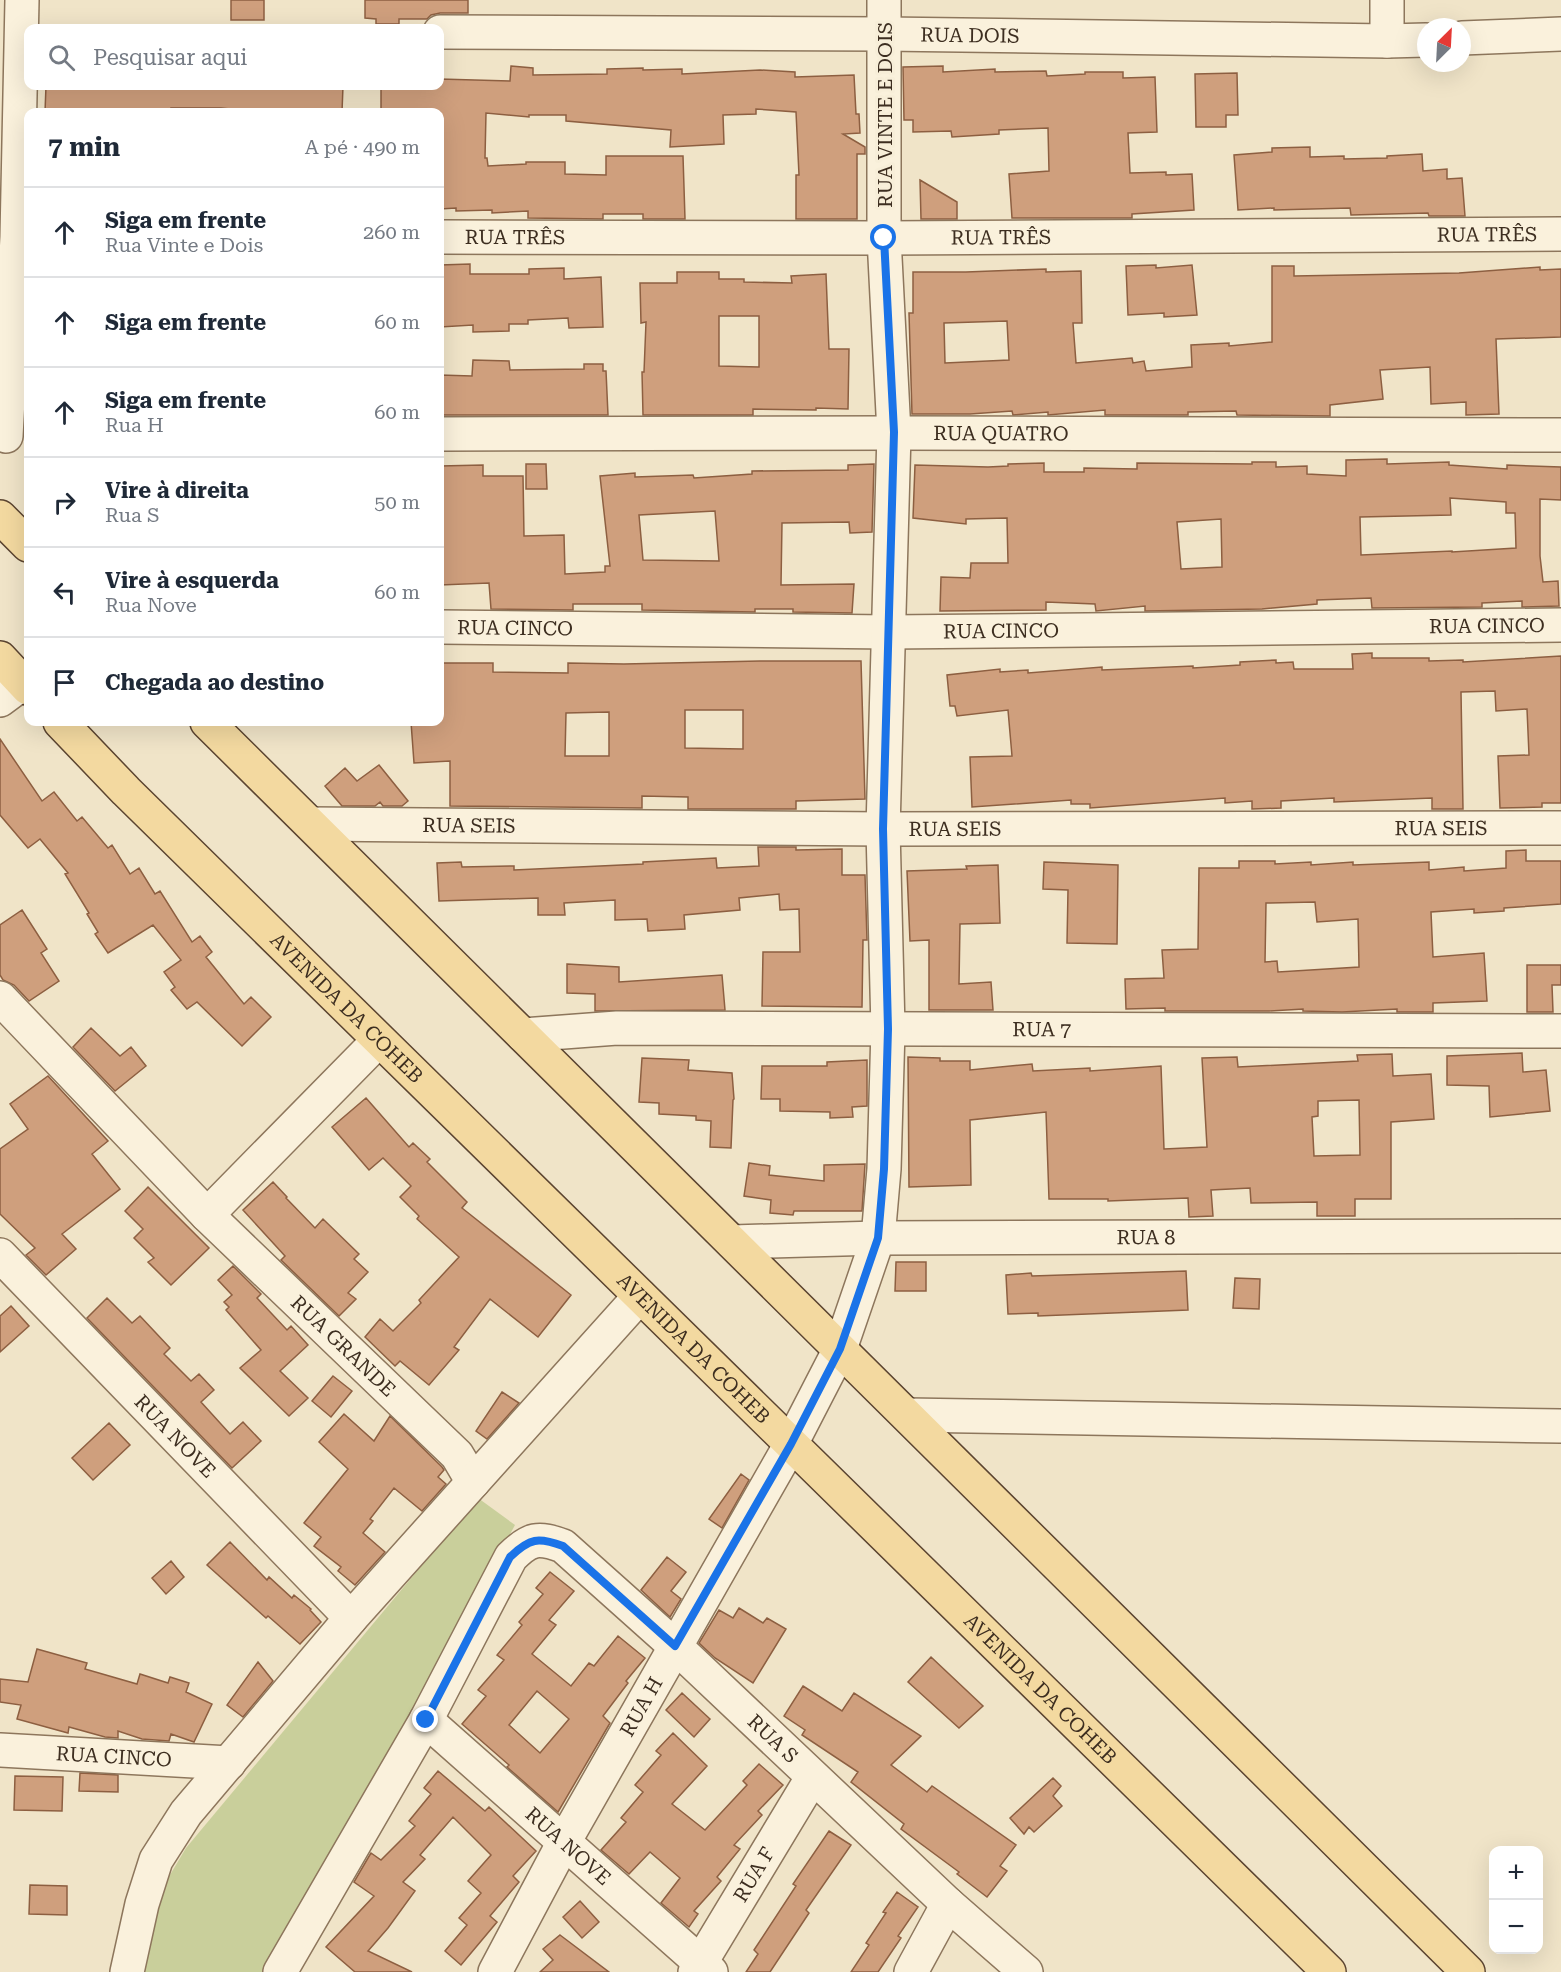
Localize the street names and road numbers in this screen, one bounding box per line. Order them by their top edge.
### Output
street label: RUA VINTE E DOIS [873,22,897,208]
street label: RUA DOIS [920,22,1020,48]
street label: RUA TRÊS [1437,222,1537,247]
street label: RUA TRÊS [465,225,565,249]
street label: RUA TRÊS [951,225,1051,250]
street label: RUA QUATRO [933,421,1069,446]
street label: RUA CINCO [1429,613,1545,638]
street label: RUA CINCO [457,615,573,640]
street label: RUA CINCO [943,618,1059,643]
street label: RUA SEIS [422,813,516,838]
street label: RUA SEIS [1394,816,1488,840]
street label: RUA SEIS [908,817,1002,841]
street label: AVENIDA DA COHEB [266,928,428,1088]
street label: RUA 7 [1012,1017,1071,1041]
street label: RUA 8 [1116,1225,1176,1249]
street label: AVENIDA DA COHEB [612,1268,775,1428]
street label: RUA GRANDE [286,1290,401,1402]
street label: RUA NOVE [130,1390,221,1483]
street label: AVENIDA DA COHEB [959,1609,1122,1769]
street label: RUA H [615,1673,668,1741]
street label: RUA S [743,1709,803,1768]
street label: RUA CINCO [55,1741,172,1772]
street label: RUA NOVE [521,1802,616,1890]
street label: RUA F [728,1843,780,1906]

